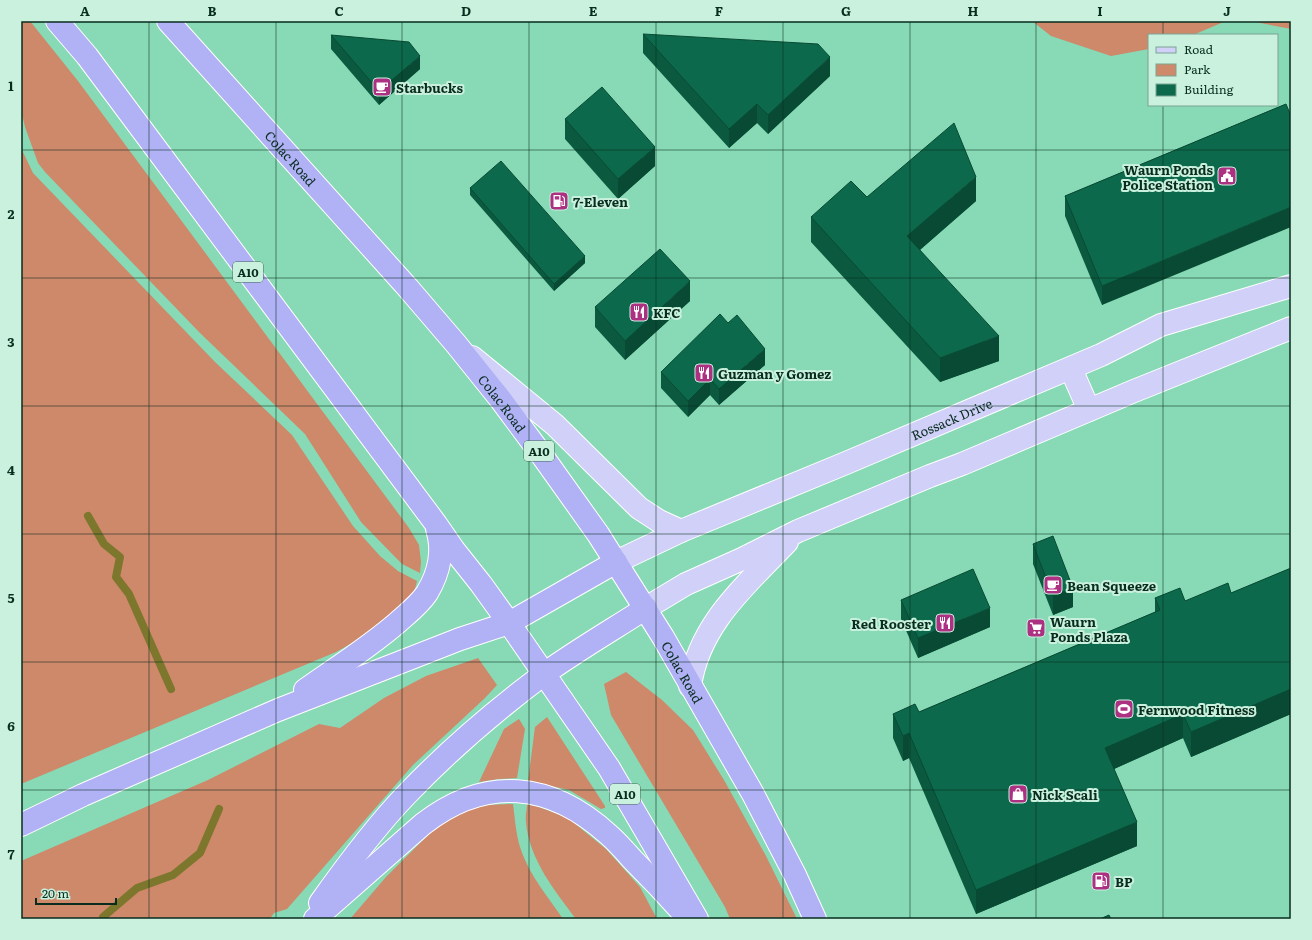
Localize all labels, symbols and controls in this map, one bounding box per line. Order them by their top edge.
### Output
text: A [80,1,90,20]
text: B [208,1,217,20]
text: C [334,1,344,20]
text: D [461,1,471,20]
text: E [589,1,598,20]
text: F [715,1,723,20]
text: G [841,1,851,20]
text: H [968,1,979,20]
text: I [1097,1,1103,20]
text: J [1223,1,1231,20]
legend [1148,34,1278,106]
text: Road [1184,40,1214,58]
text: Park [1184,60,1211,78]
text: 1 [8,76,14,95]
cafe icon: Starbucks [371,76,393,98]
place label: Starbucks [396,78,463,97]
text: Building [1184,80,1234,98]
street label: Colac Road [261,126,321,190]
place label: Waurn Ponds Police Station [1122,160,1214,194]
public building icon: Waurn Ponds Police Station [1216,165,1238,187]
fuel station icon: 7-Eleven [548,190,570,212]
place label: 7-Eleven [573,192,628,211]
text: 2 [8,204,15,223]
road number: A10 [233,262,263,282]
restaurant icon: KFC [628,301,650,323]
place label: KFC [653,303,681,322]
text: 3 [7,332,15,351]
restaurant icon: Guzman y Gomez [693,362,715,384]
place label: Guzman y Gomez [718,364,831,383]
street label: Colac Road [474,370,531,436]
street label: Rossack Drive [908,393,995,444]
road number: A10 [524,441,554,461]
text: 4 [7,460,15,479]
cafe icon: Bean Squeeze [1042,574,1064,596]
place label: Bean Squeeze [1067,576,1156,595]
text: 5 [7,588,15,607]
restaurant icon: Red Rooster [934,612,956,634]
place label: Waurn Ponds Plaza [1050,612,1129,646]
place label: Red Rooster [851,614,931,633]
supermarket icon: Waurn Ponds Plaza [1025,617,1047,639]
street label: Colac Road [658,637,708,706]
sports icon: Fernwood Fitness [1113,698,1135,720]
place label: Fernwood Fitness [1138,700,1255,719]
text: 6 [7,716,15,735]
shop icon: Nick Scali [1007,783,1029,805]
road number: A10 [610,784,640,804]
place label: Nick Scali [1032,785,1098,804]
text: 7 [7,844,15,863]
fuel station icon: BP [1090,870,1112,892]
place label: BP [1115,872,1133,891]
scale bar [36,880,116,906]
text: 20 m [42,884,69,902]

